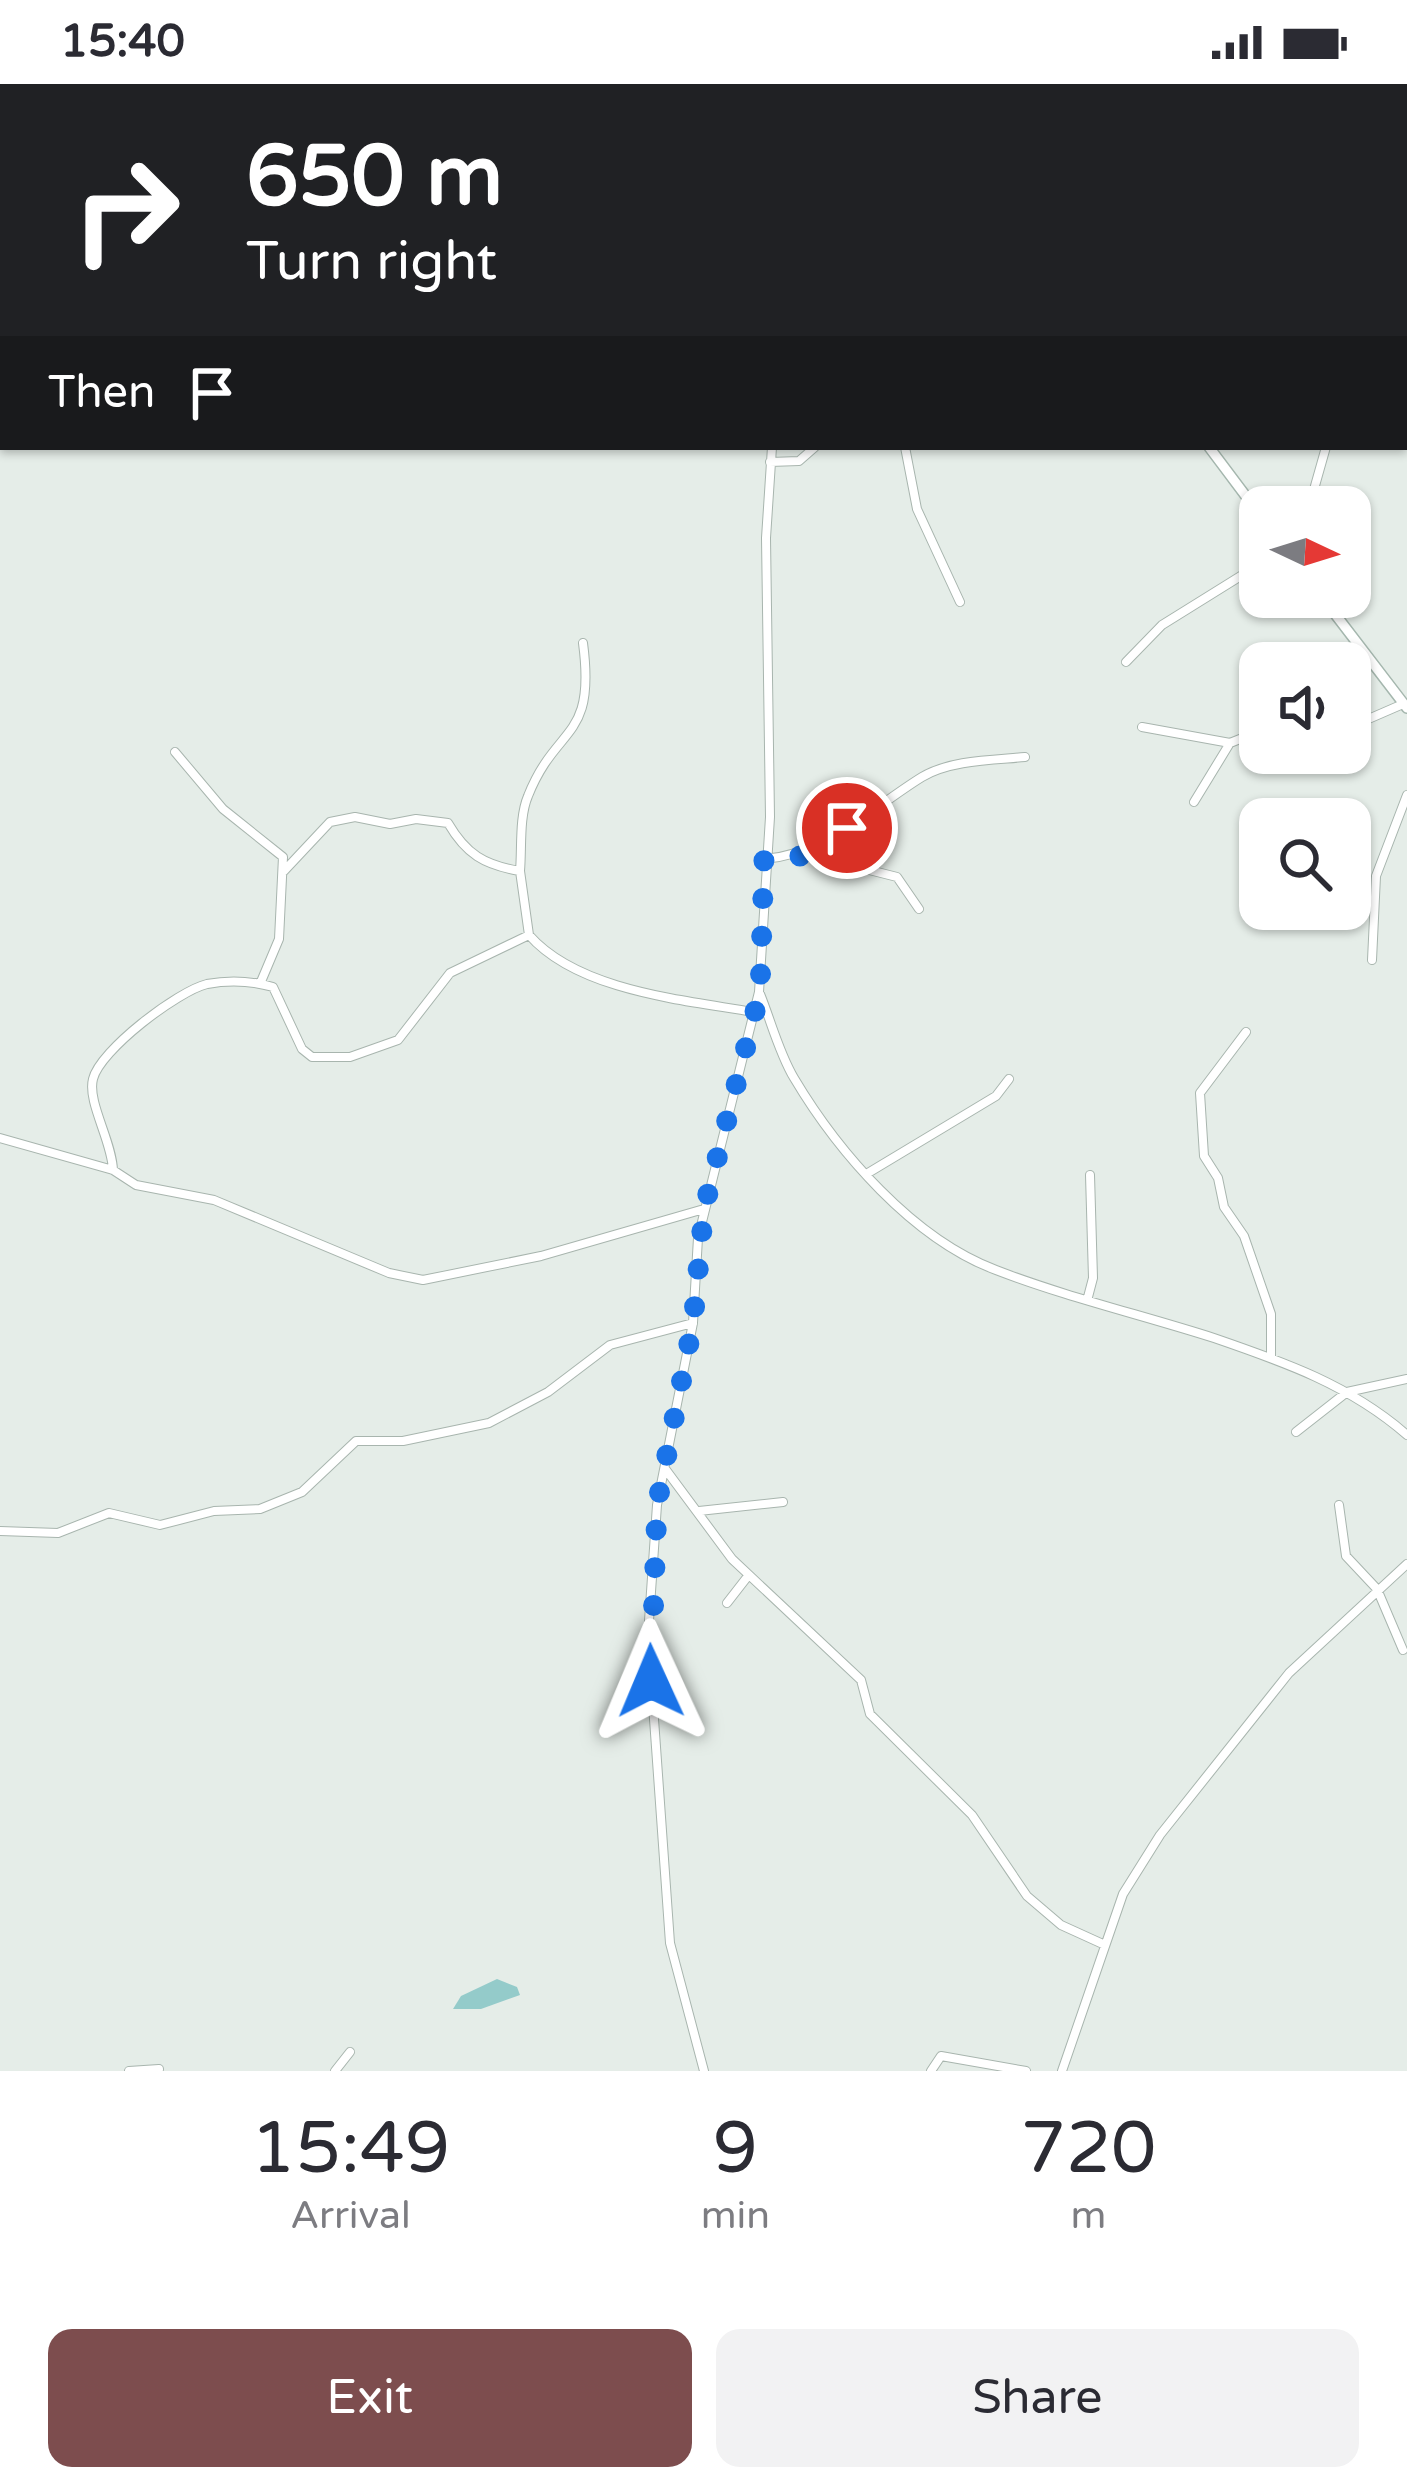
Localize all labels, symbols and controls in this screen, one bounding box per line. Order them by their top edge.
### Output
text: 15:40 [60,15,185,69]
text: 650 m [246,127,503,228]
icon: right [48,132,204,288]
text: Turn right [246,229,497,294]
icon: arrive [179,360,245,426]
text: Then [48,366,155,420]
north arrow [1239,486,1371,618]
map controls [1239,486,1371,930]
button: sound [1239,642,1371,774]
pin [796,777,898,879]
icon: arrive [814,795,880,861]
button: search [1239,798,1371,930]
position arrow [588,1618,714,1744]
text: 15:49 [251,2106,450,2193]
text: 9 [713,2106,758,2193]
text: 720 [1021,2106,1156,2193]
text: Arrival [290,2192,411,2239]
text: min [701,2192,770,2239]
text: m [1071,2192,1106,2239]
button: Exit [48,2329,692,2467]
button: Share [716,2329,1359,2467]

